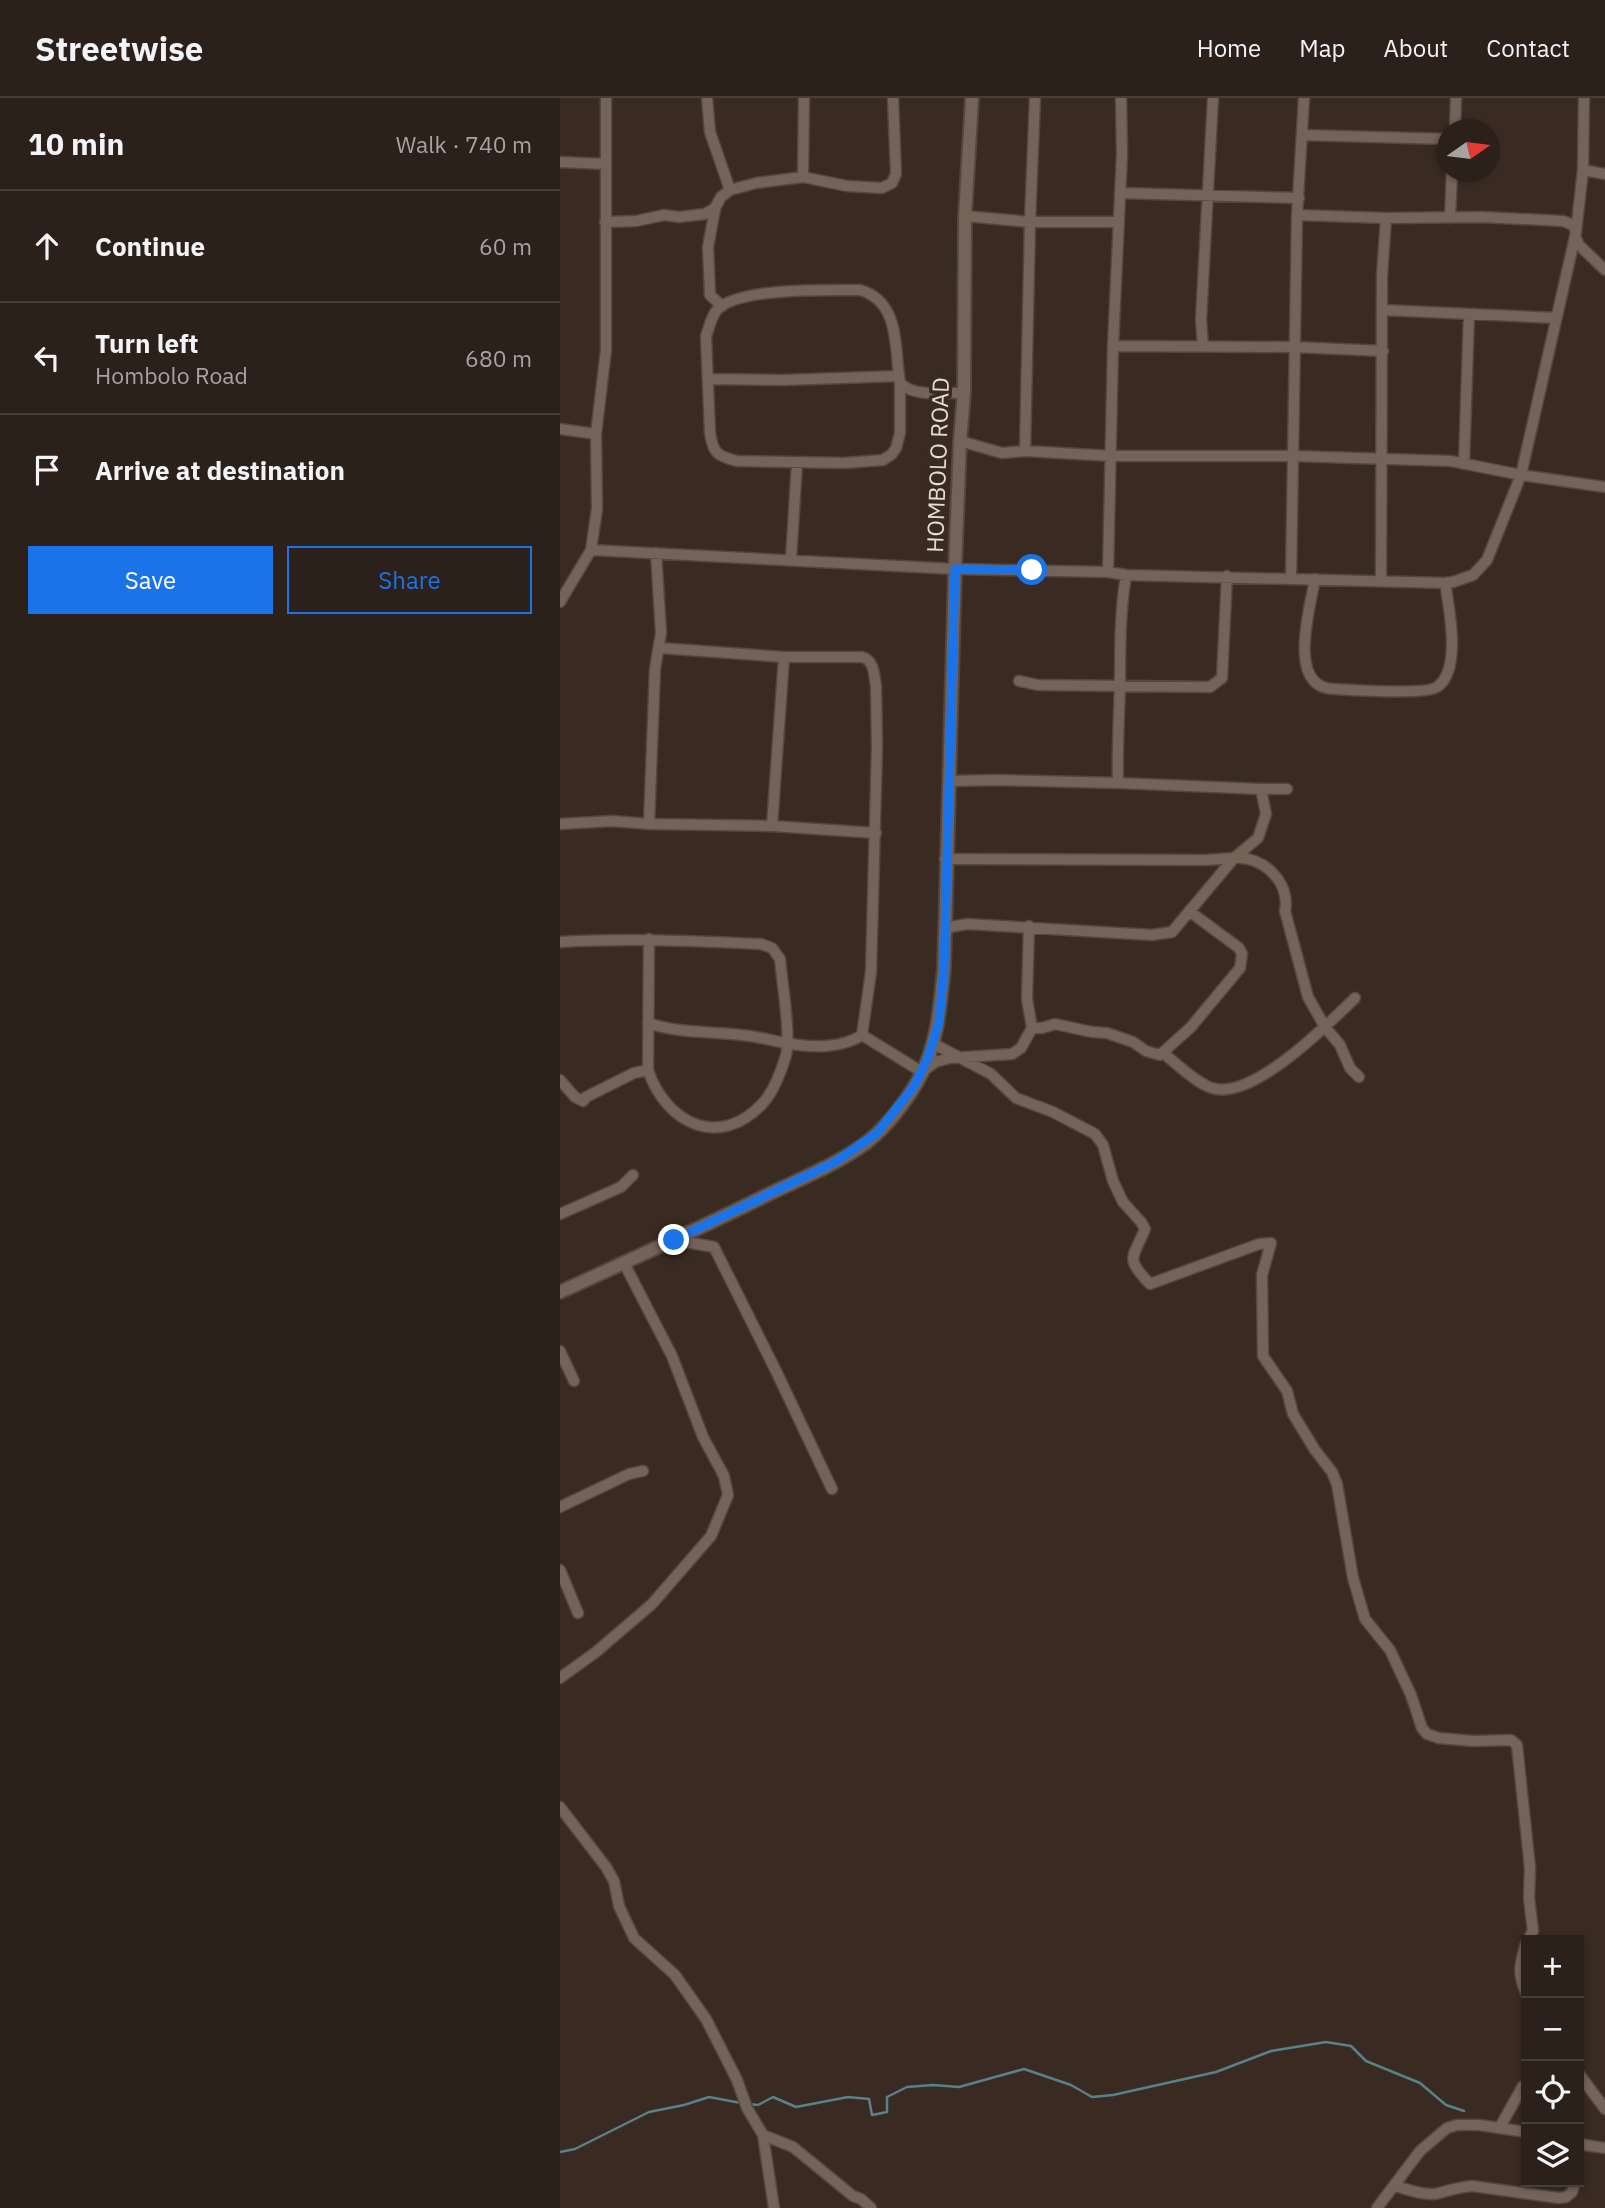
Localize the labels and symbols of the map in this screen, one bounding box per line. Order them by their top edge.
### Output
north arrow [1437,119,1500,182]
street label: HOMBOLO ROAD [919,377,955,553]
route start [1016,554,1047,585]
route end [658,1224,689,1255]

